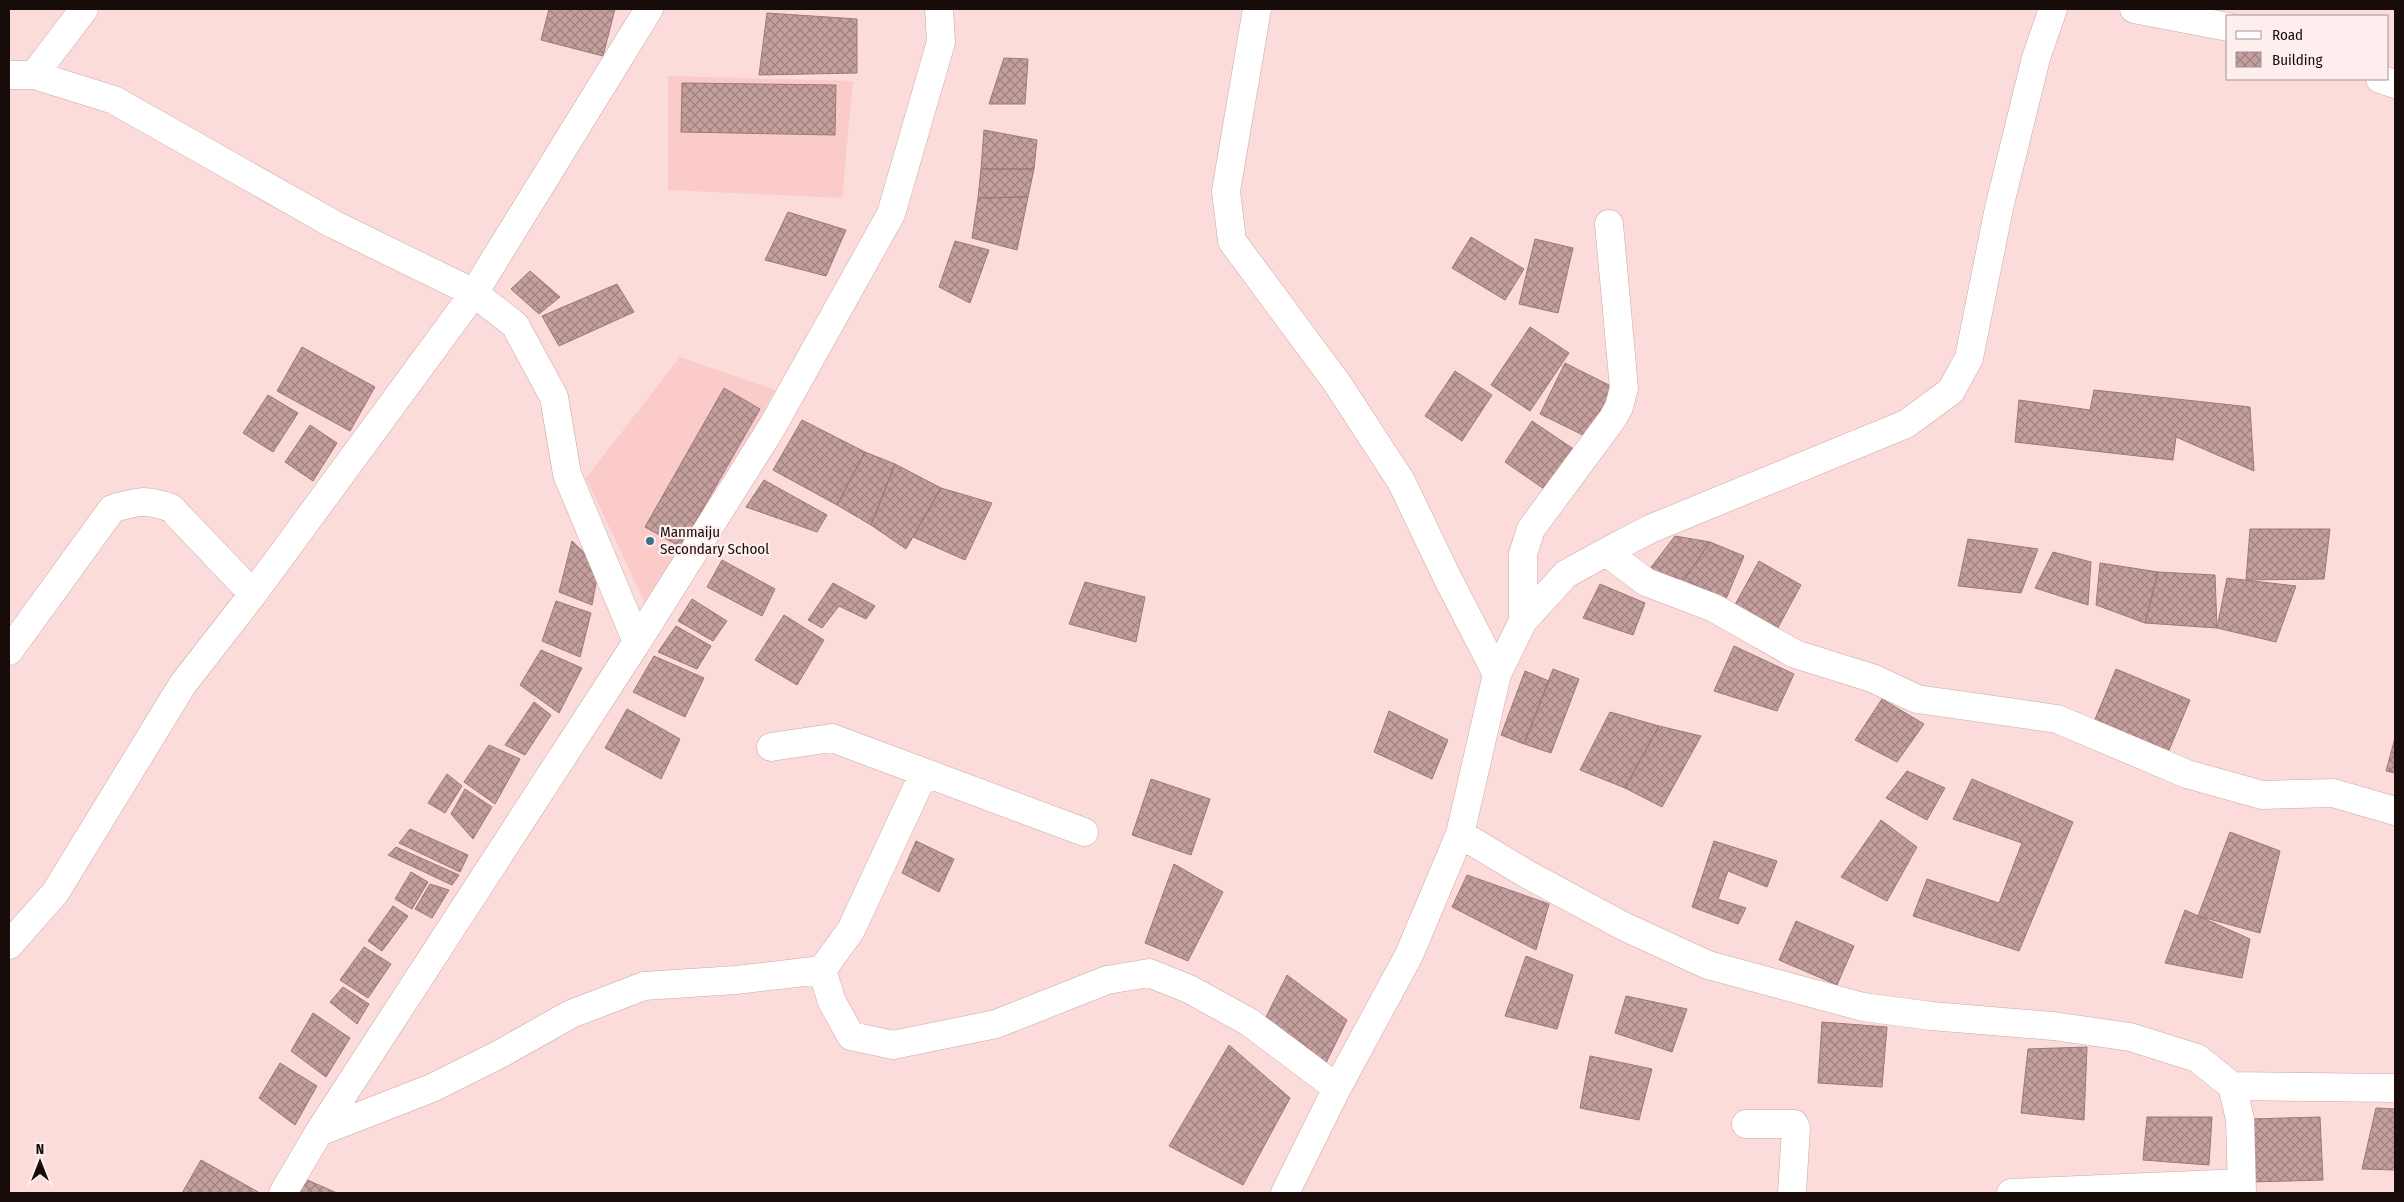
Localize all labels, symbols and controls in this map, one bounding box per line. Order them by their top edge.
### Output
legend [2226,15,2389,80]
text: Road [2272,26,2303,44]
text: Building [2272,51,2323,69]
place label: Manmaiju Secondary School [660,523,769,558]
marker: Manmaiju Secondary School [644,535,656,547]
north arrow [15,1137,65,1187]
text: N [36,1141,44,1158]

